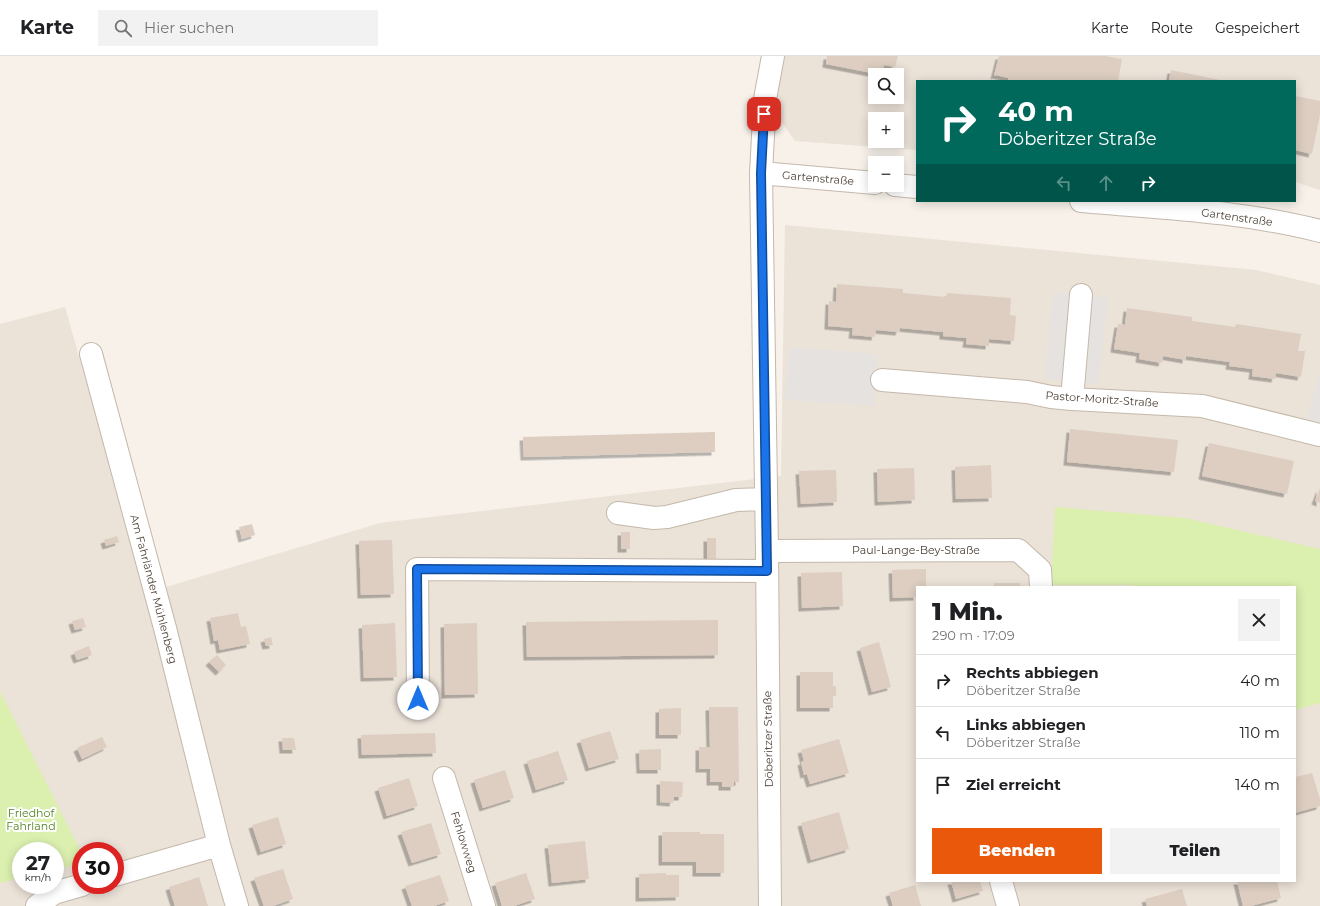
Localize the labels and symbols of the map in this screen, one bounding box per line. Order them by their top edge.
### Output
pin [747,97,781,131]
street label: Gartenstraße [781,168,855,188]
street label: Gartenstraße [1200,205,1274,229]
street label: Pastor-Moritz-Straße [1045,388,1159,410]
street label: Am Fahrländer Mühlenberg [127,513,181,665]
street label: Paul-Lange-Bey-Straße [852,543,980,557]
position arrow [397,678,439,720]
street label: Döberitzer Straße [760,690,776,788]
park label: Friedhof Fahrland [6,806,56,833]
street label: Fehlowweg [448,809,480,875]
speed limit sign: 30 [72,842,124,894]

